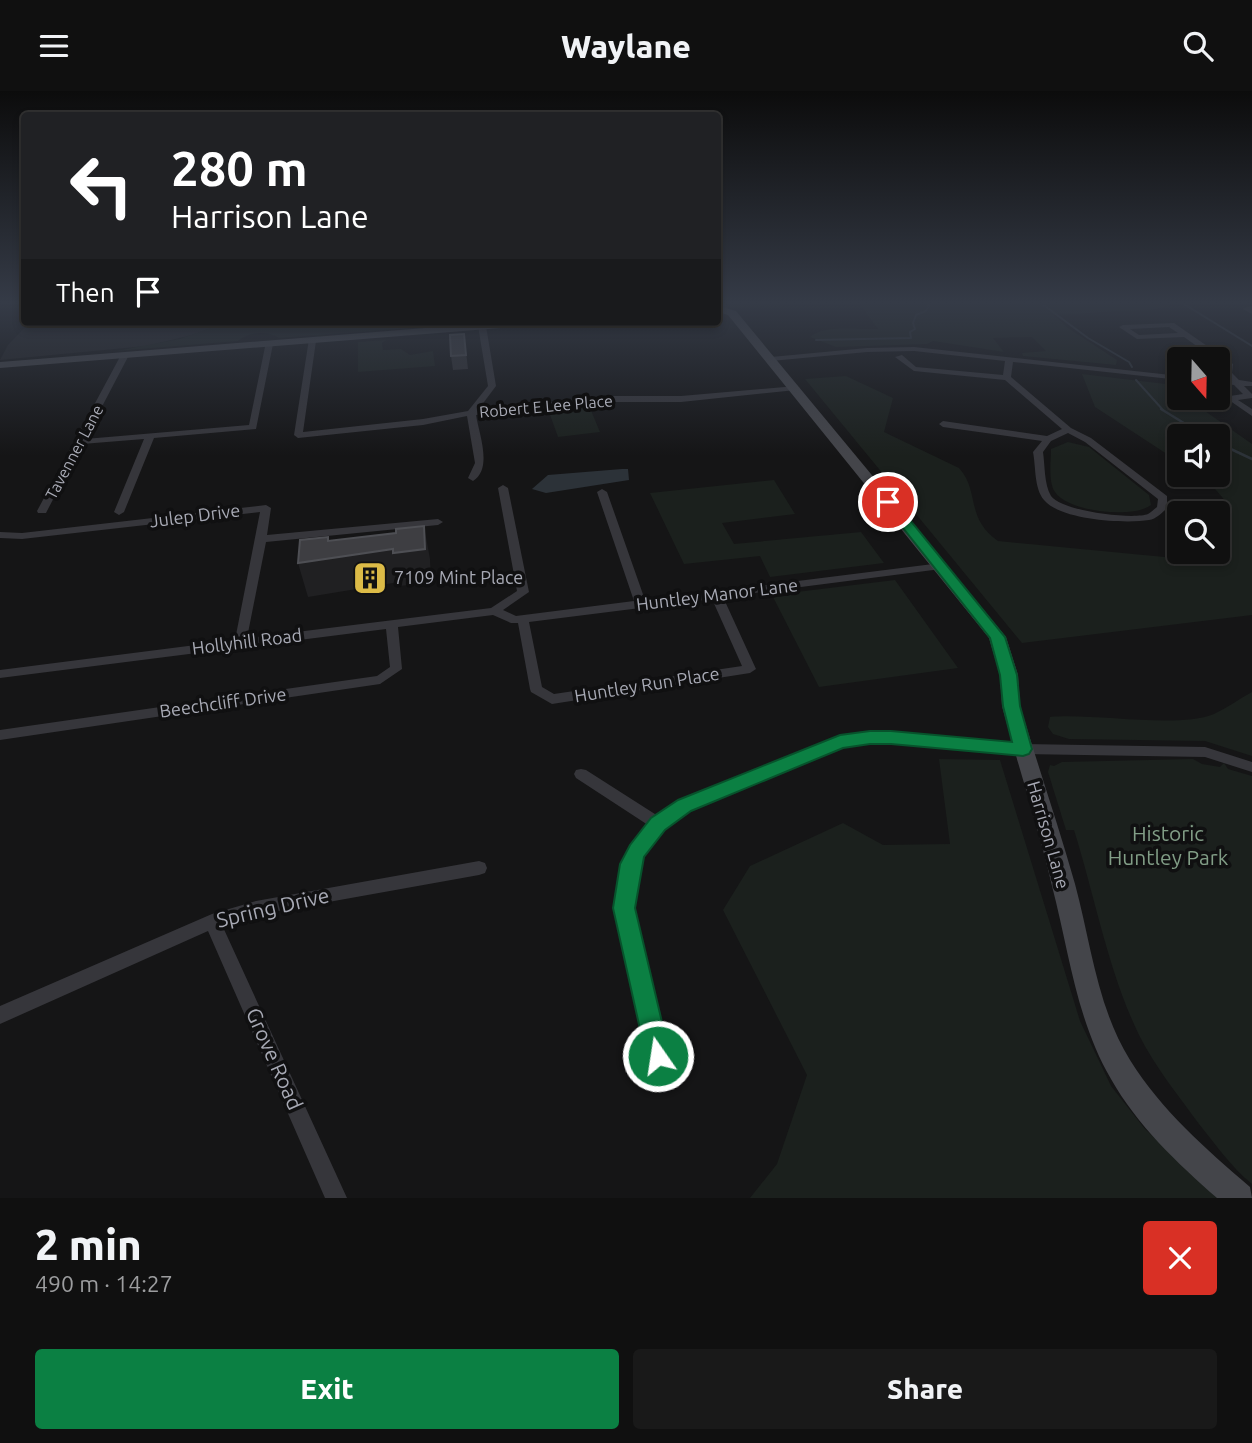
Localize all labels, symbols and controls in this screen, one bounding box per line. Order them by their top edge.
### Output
icon: menu [35,27,73,65]
icon: search [1179,27,1217,65]
text: Waylane [561,28,691,64]
icon: left [56,140,147,231]
text: 280 m [171,140,308,195]
text: Harrison Lane [171,198,369,234]
icon: arrive [129,273,167,311]
text: Then [56,278,115,307]
north arrow [1167,347,1230,409]
map controls [1167,347,1230,564]
street label: Robert E Lee Place [479,391,613,421]
street label: Tavenner Lane [42,402,106,502]
button: sound [1167,424,1230,487]
pin [858,472,918,532]
icon: arrive [869,483,907,521]
street label: Julep Drive [148,500,241,530]
button: search [1167,501,1230,564]
building icon: 7109 Mint Place [351,559,389,597]
place label: 7109 Mint Place [394,567,523,587]
street label: Huntley Manor Lane [635,574,799,614]
street label: Hollyhill Road [191,624,303,658]
street label: Huntley Run Place [573,663,721,705]
street label: Beechcliff Drive [158,683,288,721]
street label: Harrison Lane [1024,779,1074,891]
park label: Historic Huntley Park [1108,821,1229,869]
street label: Spring Drive [214,882,331,932]
street label: Grove Road [242,1004,308,1113]
position arrow [621,1019,695,1093]
text: 2 min [35,1221,142,1268]
button: close [1143,1221,1217,1295]
text: 490 m · 14:27 [35,1271,173,1296]
button: Exit [35,1349,619,1429]
button: Share [633,1349,1217,1429]

